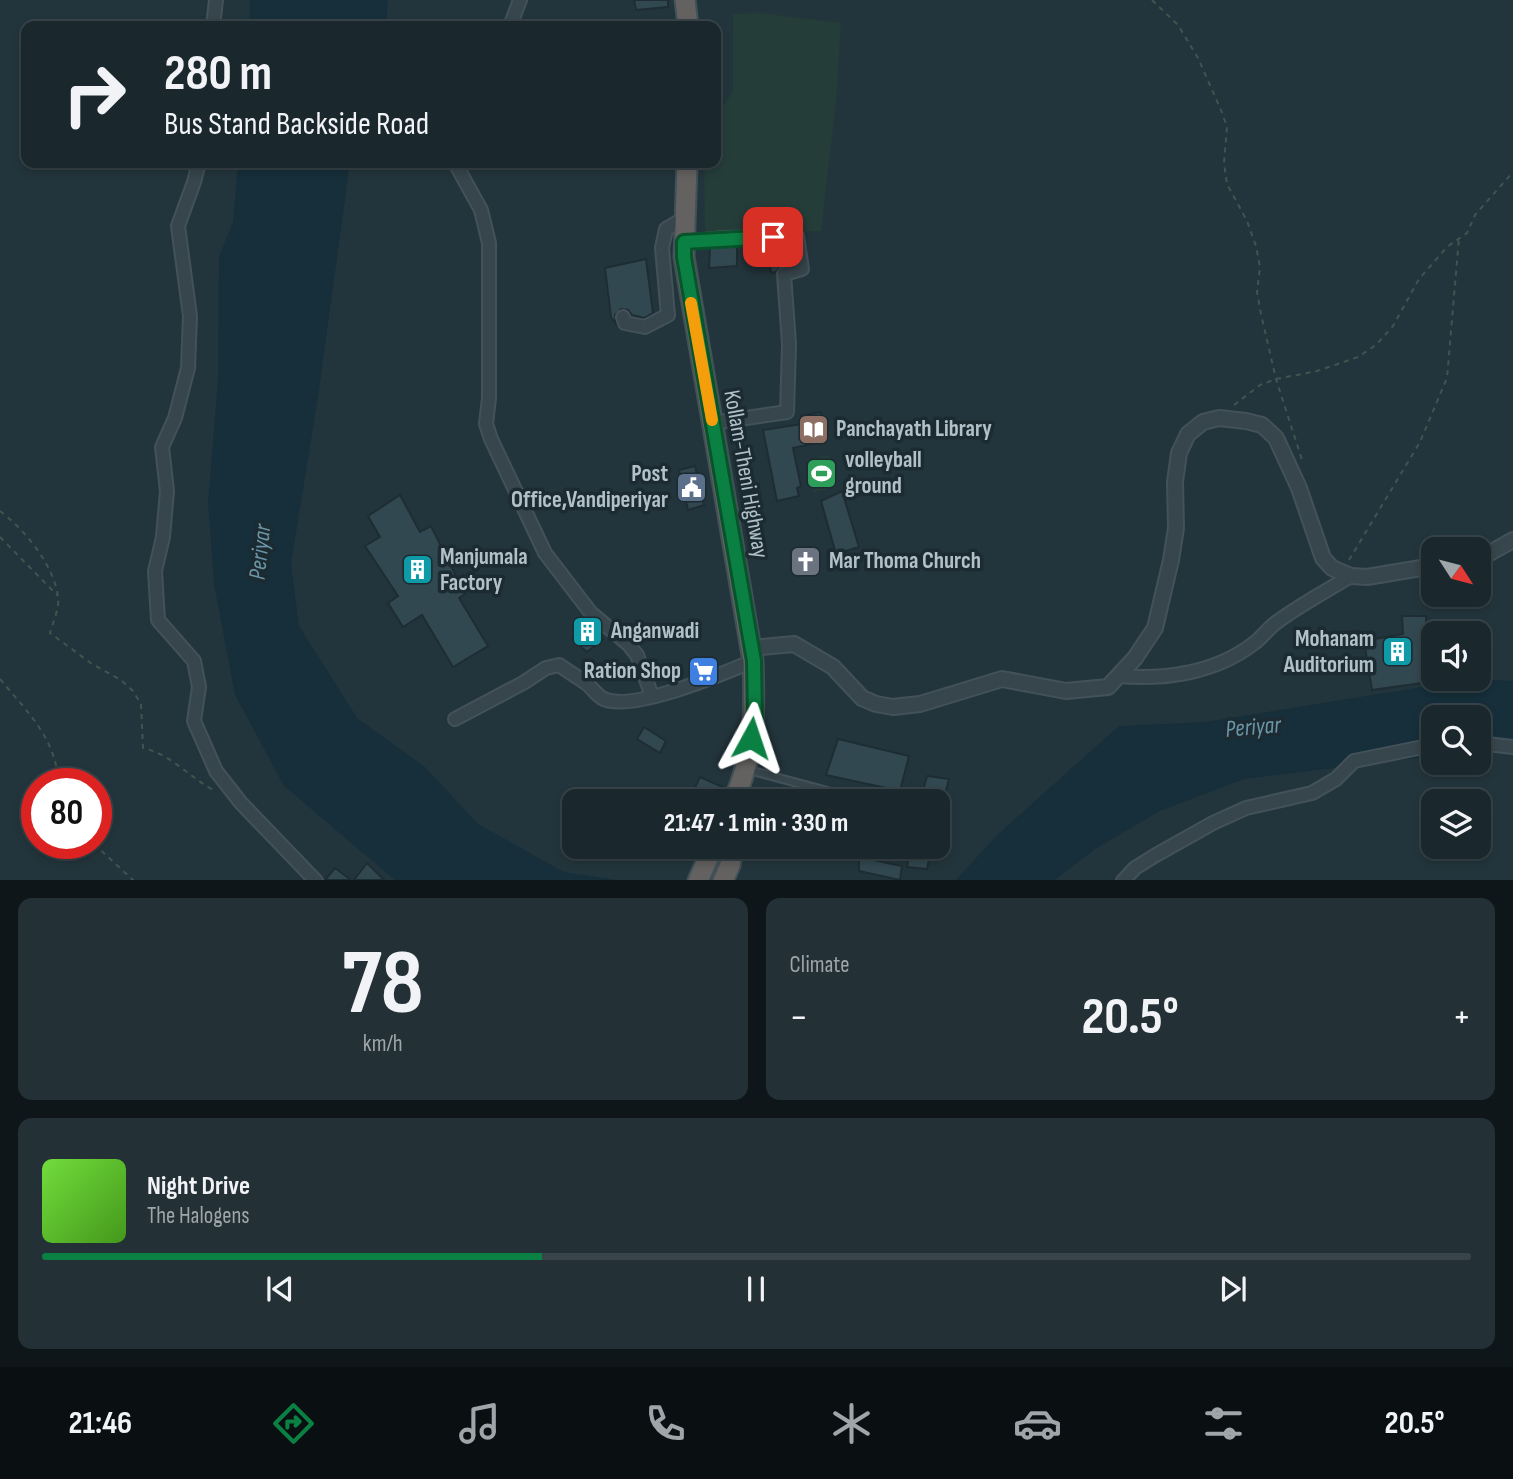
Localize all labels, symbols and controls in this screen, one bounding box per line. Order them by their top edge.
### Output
text: 280 m [164,45,272,104]
icon: right [49,49,140,140]
text: Bus Stand Backside Road [164,105,429,144]
pin [743,207,803,267]
icon: arrive [754,218,792,256]
street label: Kollam-Theni Highway [717,388,775,560]
library icon: Panchayath Library [796,412,830,446]
place label: Panchayath Library [836,415,992,443]
place label: volleyball ground [845,446,922,500]
sports icon: volleyball ground [805,456,839,490]
place label: Post Office,Vandiperiyar [511,460,668,514]
public building icon: Post Office,Vandiperiyar [674,470,708,504]
water label: Periyar [243,522,277,581]
north arrow [1421,537,1491,607]
map controls [1421,537,1491,859]
place label: Manjumala Factory [440,543,528,597]
church icon: Mar Thoma Church [789,544,823,578]
place label: Mar Thoma Church [829,547,981,575]
building icon: Manjumala Factory [400,553,434,587]
building icon: Anganwadi [571,614,605,648]
place label: Anganwadi [610,617,699,645]
button: sound [1421,621,1491,691]
place label: Mohanam Auditorium [1283,625,1374,679]
building icon: Mohanam Auditorium [1380,635,1414,669]
supermarket icon: Ration Shop [687,654,721,688]
place label: Ration Shop [584,657,681,685]
position arrow [714,701,788,775]
button: search [1421,705,1491,775]
water label: Periyar [1224,710,1283,744]
speed limit sign: 80 [21,768,112,859]
button: layers [1421,789,1491,859]
text: 21:47 · 1 min · 330 m [664,808,848,839]
text: 78 [342,930,424,1039]
text: Climate [790,951,849,979]
text: 20.5° [1082,986,1179,1049]
text: − [790,995,808,1040]
text: + [1452,995,1471,1040]
text: km/h [363,1030,403,1058]
text: Night Drive [147,1171,250,1202]
text: The Halogens [147,1202,250,1230]
icon: previous [261,1270,299,1308]
icon: pause [737,1270,775,1308]
icon: next [1214,1270,1252,1308]
icon: directions [269,1399,318,1448]
icon: music [455,1399,504,1448]
icon: phone [641,1399,690,1448]
icon: climate [827,1399,876,1448]
icon: car [1013,1399,1062,1448]
icon: filters [1199,1399,1248,1448]
text: 21:46 [68,1404,132,1443]
text: 20.5° [1385,1404,1444,1443]

